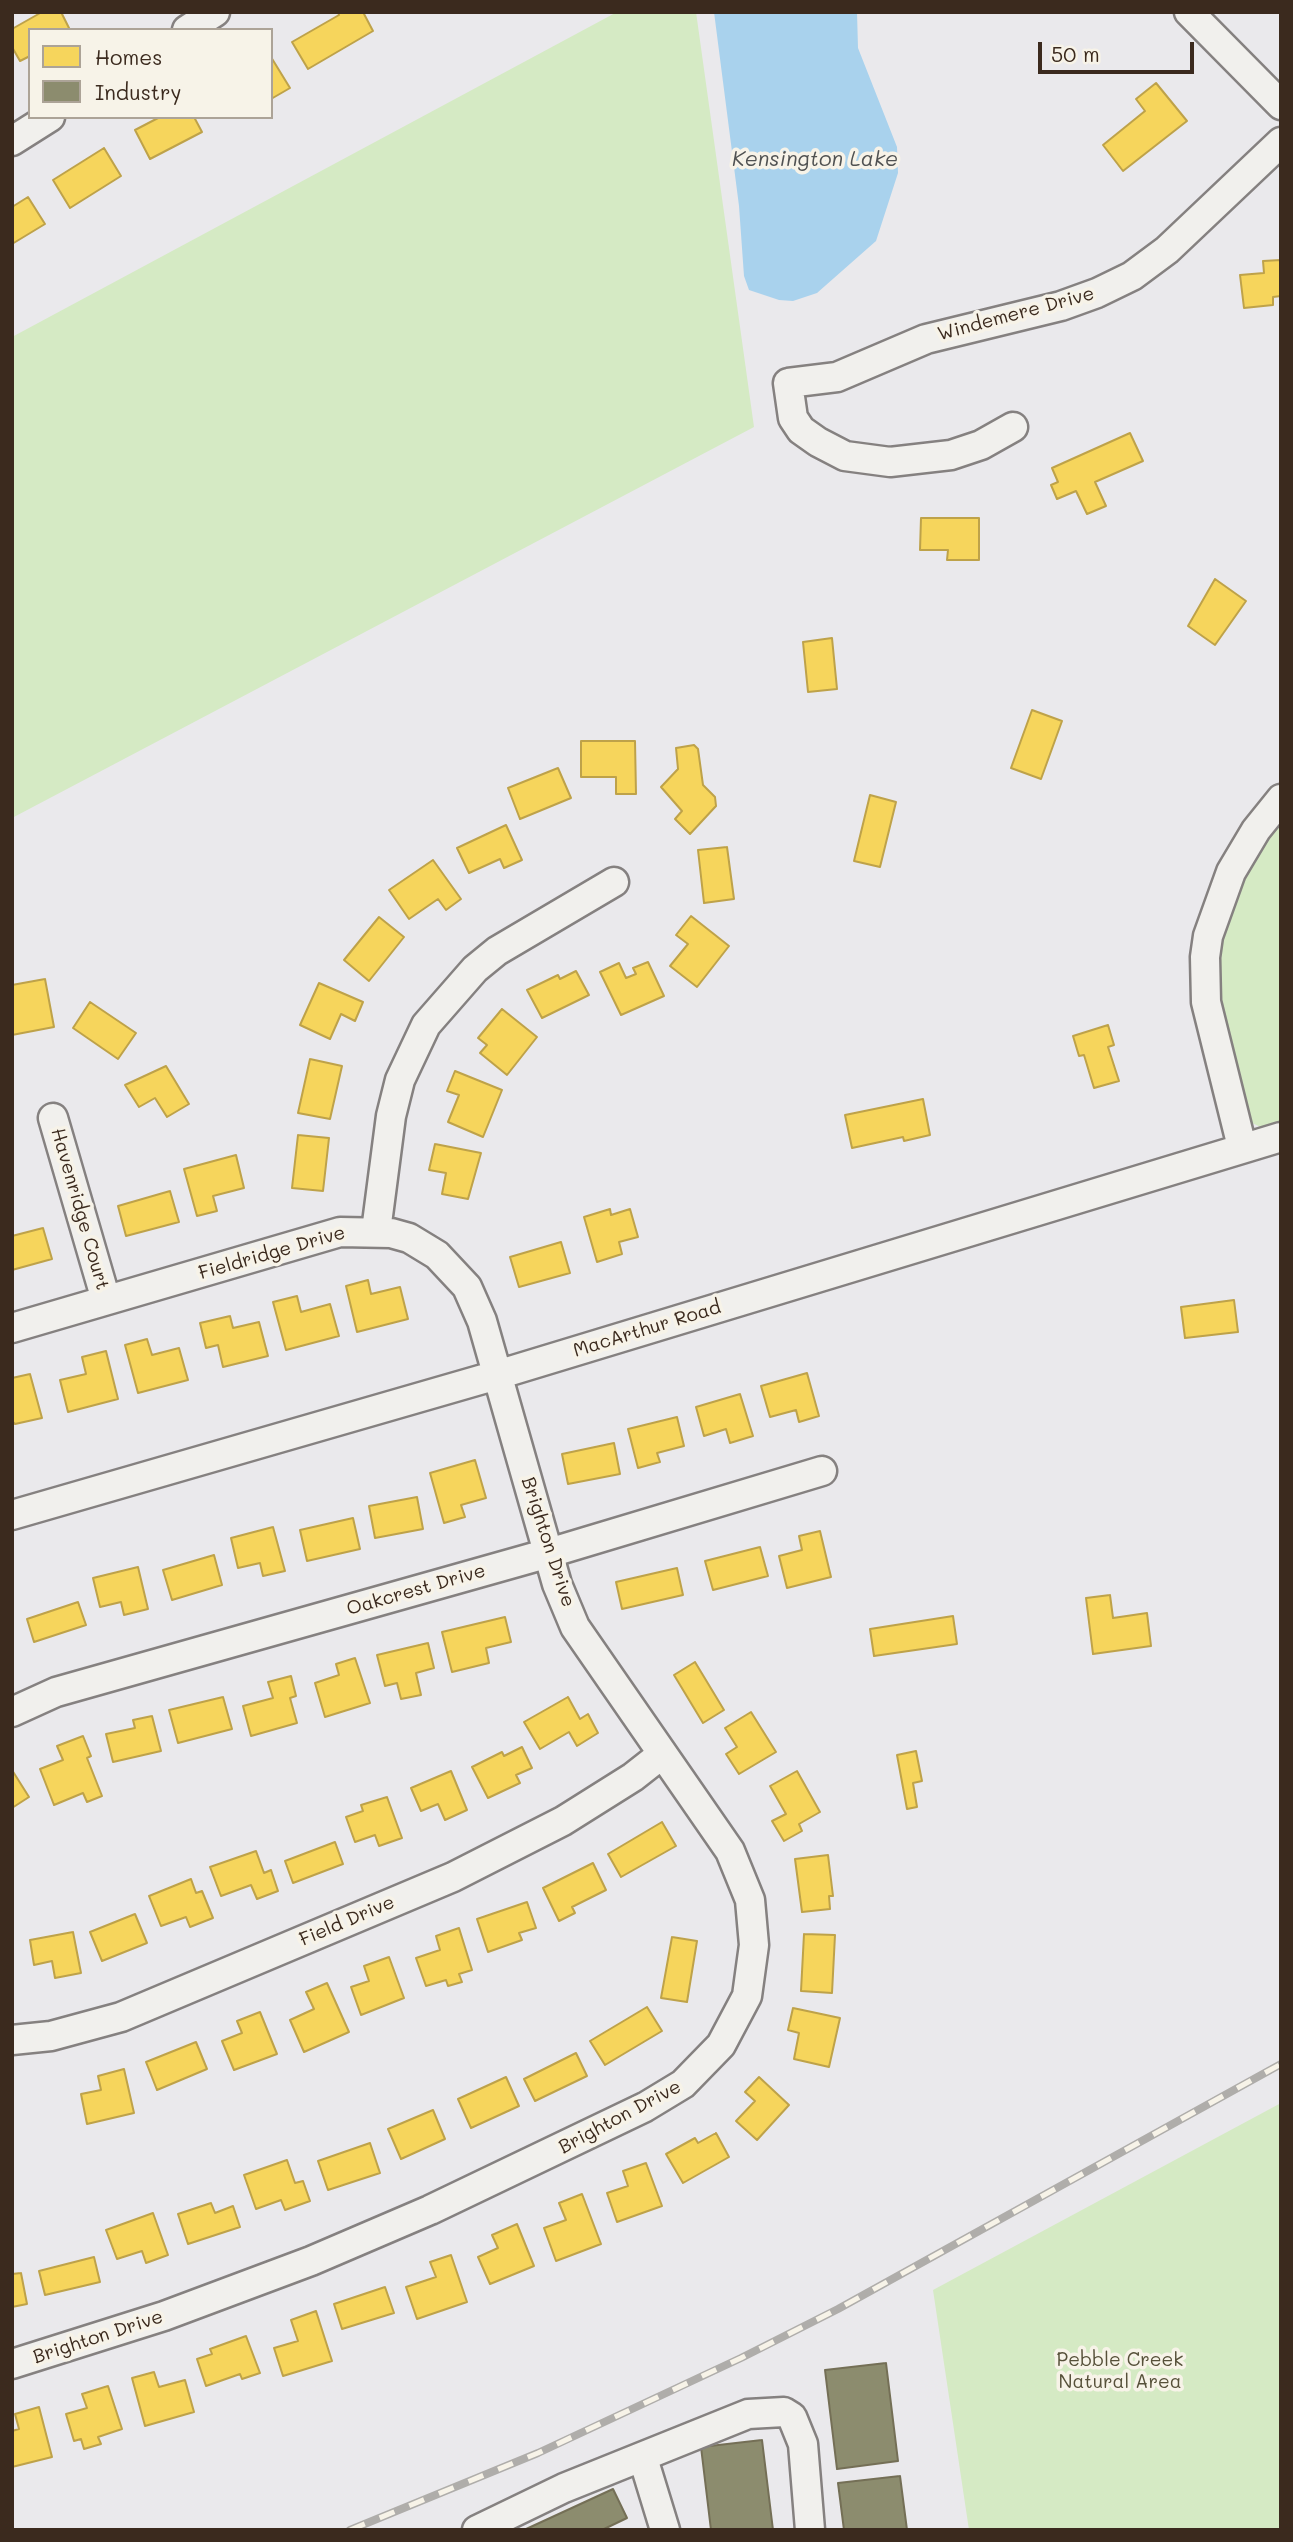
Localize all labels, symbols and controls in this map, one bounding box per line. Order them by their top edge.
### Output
legend [28,28,273,119]
scale bar [1041,28,1197,72]
text: 50 m [1051,40,1100,67]
text: Homes [95,43,162,70]
text: Industry [95,78,182,105]
water label: Kensington Lake [732,147,898,173]
street label: Windemere Drive [935,282,1097,346]
street label: Havenridge Court [46,1126,114,1292]
street label: Fieldridge Drive [196,1221,348,1285]
street label: MacArthur Road [570,1296,724,1362]
street label: Brighton Drive [516,1474,580,1610]
street label: Oakcrest Drive [344,1559,488,1621]
street label: Field Drive [296,1891,398,1951]
street label: Brighton Drive [555,2075,685,2159]
street label: Brighton Drive [30,2305,166,2369]
park label: Pebble Creek Natural Area [1057,2349,1183,2393]

